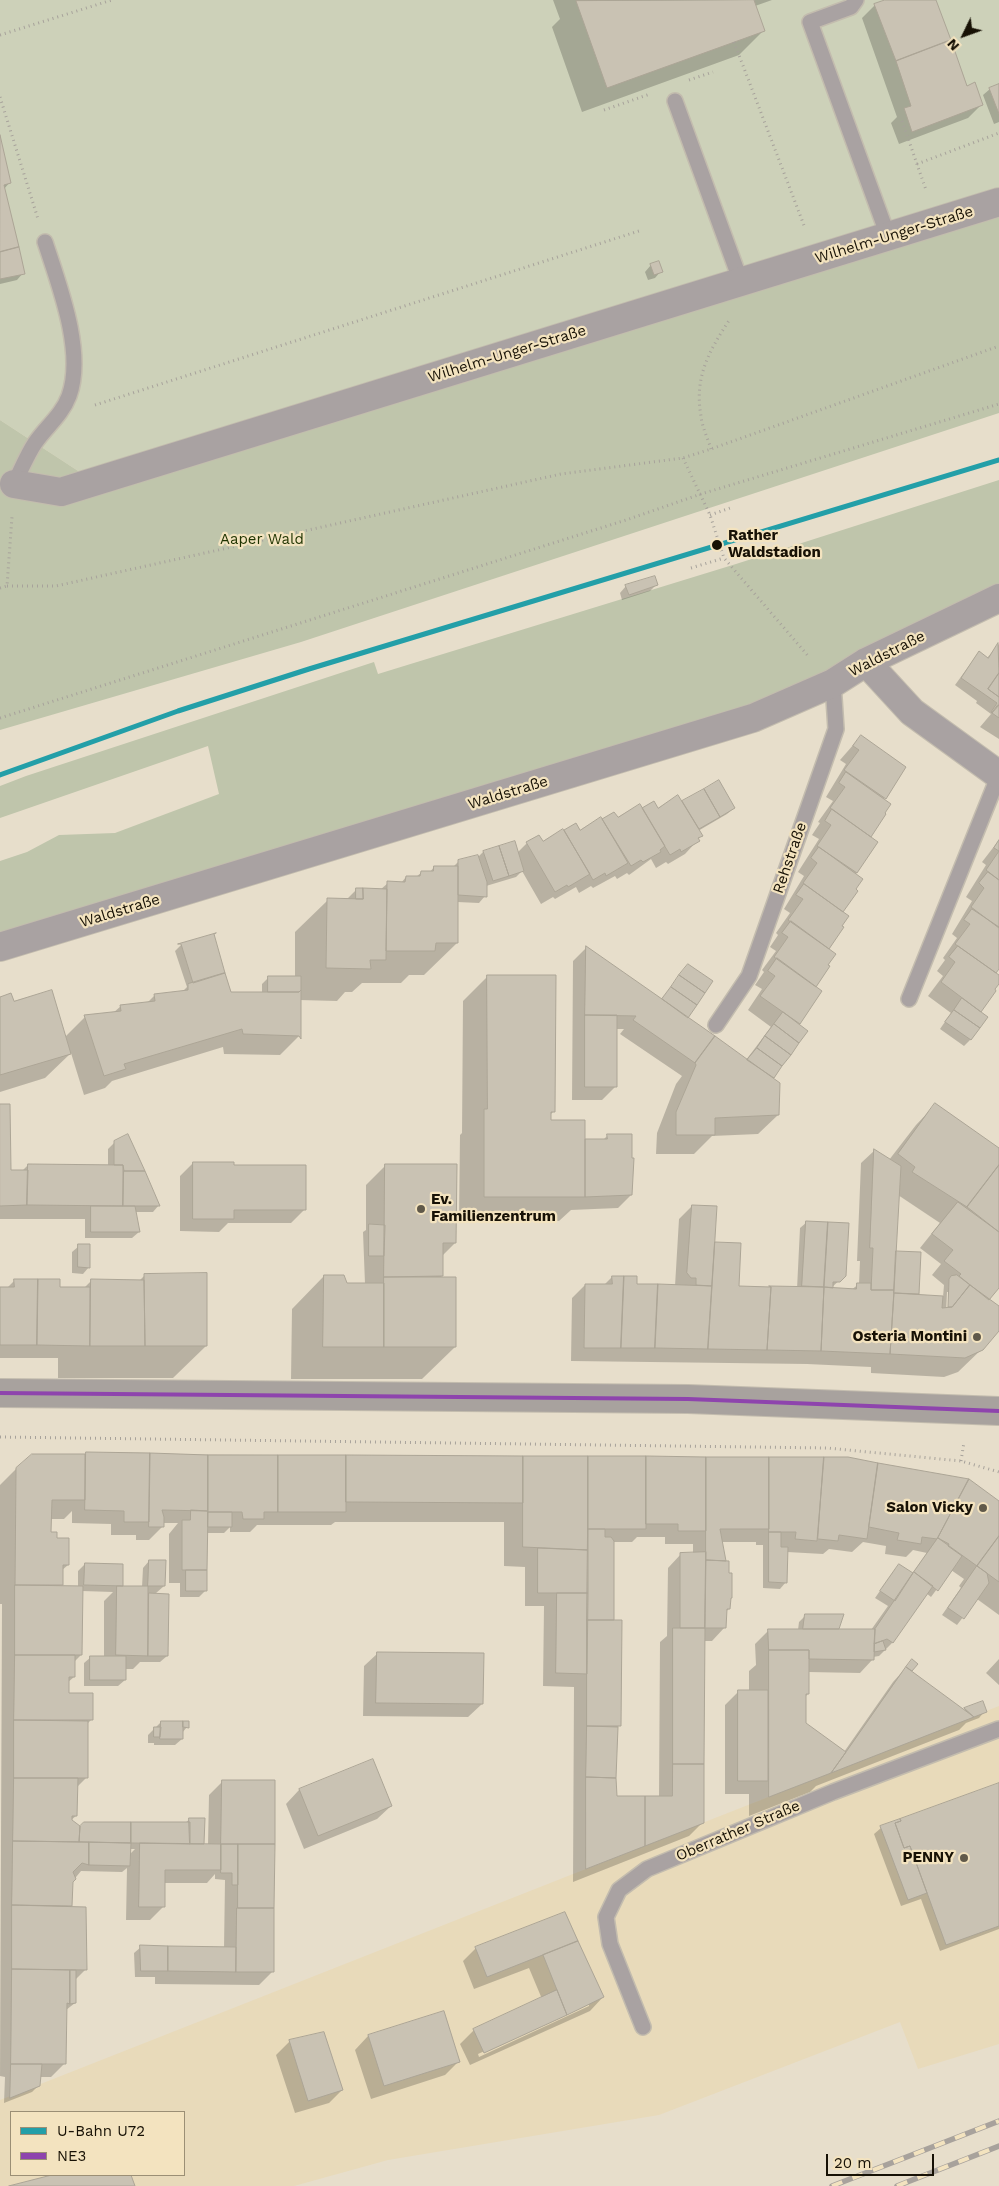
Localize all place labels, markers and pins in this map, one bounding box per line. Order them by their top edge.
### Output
place label: Rather Waldstadion [728,527,821,562]
marker: Rather Waldstadion [710,538,724,552]
place label: Ev. Familienzentrum [431,1191,556,1226]
marker: Ev. Familienzentrum [415,1203,427,1215]
place label: Osteria Montini [852,1328,967,1346]
marker: Osteria Montini [971,1331,983,1343]
place label: Salon Vicky [886,1499,973,1517]
marker: Salon Vicky [977,1502,989,1514]
place label: PENNY [902,1849,954,1867]
marker: PENNY [958,1852,970,1864]

